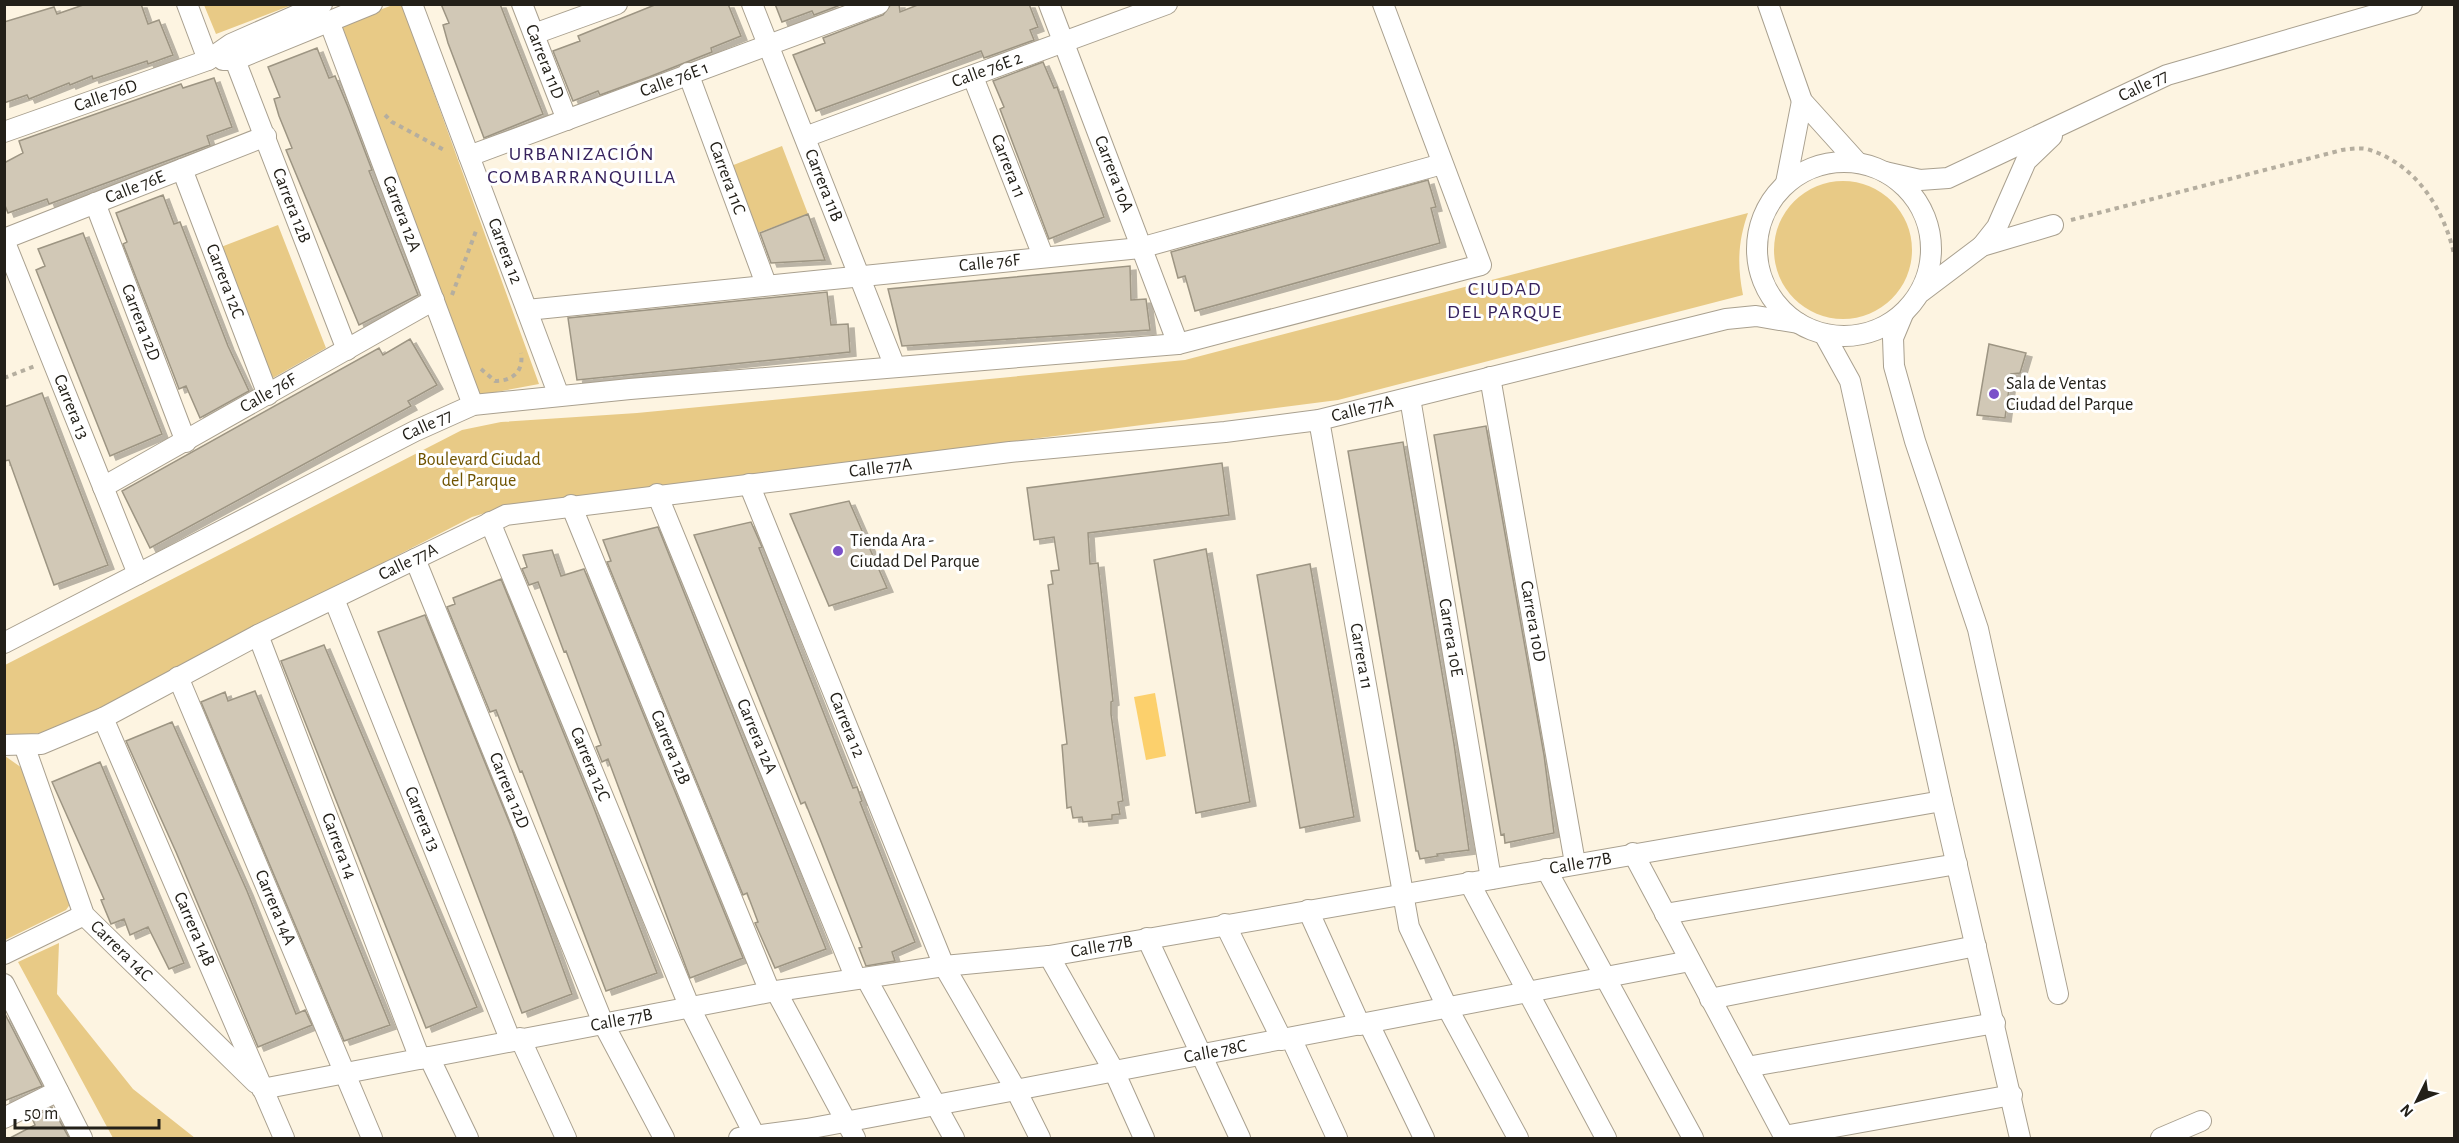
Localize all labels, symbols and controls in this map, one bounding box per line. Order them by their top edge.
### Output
street label: Carrera 11D [522,22,567,102]
street label: Calle 76E 2 [949,49,1025,91]
street label: Calle 76E 1 [638,59,711,101]
street label: Calle 77 [2116,67,2171,105]
street label: Calle 76D [72,77,140,115]
street label: Carrera 11 [987,132,1029,201]
street label: Carrera 10A [1091,133,1136,216]
street label: Carrera 11C [705,139,748,217]
district label: URBANIZACIÓN COMBARRANQUILLA [487,143,677,187]
street label: Carrera 11B [801,147,846,224]
street label: Carrera 12B [269,166,314,245]
street label: Calle 76E [103,167,168,207]
street label: Carrera 12A [379,174,424,255]
street label: Carrera 12 [484,216,525,287]
street label: Carrera 12C [202,241,247,321]
street label: Calle 76F [958,251,1021,275]
district label: CIUDAD DEL PARQUE [1447,279,1563,322]
street label: Carrera 12D [118,282,163,363]
street label: Calle 76F [237,370,300,417]
street label: Carrera 13 [50,372,92,442]
place label: Sala de Ventas Ciudad del Parque [2006,375,2133,414]
marker: Sala de Ventas Ciudad del Parque [1987,387,2001,401]
street label: Calle 77A [1330,393,1396,426]
street label: Calle 77 [399,406,455,445]
park label: Boulevard Ciudad del Parque [417,451,541,490]
street label: Calle 77A [848,455,914,481]
place label: Tienda Ara - Ciudad Del Parque [850,532,980,571]
street label: Calle 77A [376,540,441,584]
marker: Tienda Ara - Ciudad Del Parque [831,544,845,558]
street label: Carrera 10D [1517,579,1549,663]
street label: Carrera 10E [1435,597,1466,678]
street label: Carrera 11 [1346,622,1376,691]
street label: Carrera 12 [825,690,868,760]
street label: Carrera 12A [733,696,780,777]
street label: Carrera 12B [647,708,693,787]
street label: Carrera 12C [567,725,613,804]
street label: Carrera 12D [485,750,532,831]
street label: Carrera 13 [401,784,443,854]
street label: Carrera 14 [318,811,360,882]
street label: Calle 77B [1548,850,1613,878]
street label: Carrera 14A [251,867,299,948]
street label: Carrera 14B [170,889,218,969]
street label: Carrera 14C [87,917,155,985]
street label: Calle 77B [1069,933,1134,961]
street label: Calle 77B [589,1006,654,1035]
street label: Calle 78C [1182,1037,1248,1067]
north arrow [2387,1071,2447,1131]
scale bar [15,1092,159,1130]
text: N [2397,1101,2416,1120]
text: 50 m [24,1105,58,1123]

